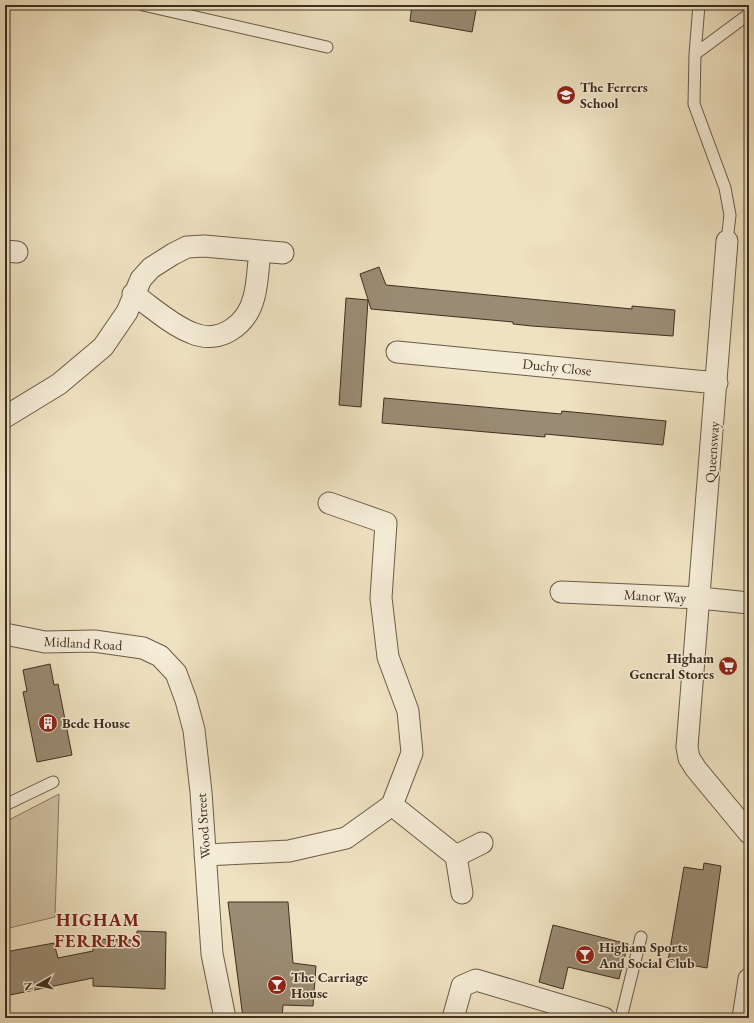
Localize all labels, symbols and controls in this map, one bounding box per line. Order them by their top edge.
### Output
place label: The Ferrers School [580,78,648,112]
school or university icon: The Ferrers School [555,84,577,106]
street label: Duchy Close [522,354,593,380]
street label: Queensway [701,420,723,483]
street label: Manor Way [623,585,688,607]
street label: Midland Road [43,632,124,654]
place label: Higham General Stores [629,649,715,683]
supermarket icon: Higham General Stores [717,655,739,677]
building icon: Bede House [37,712,59,734]
place label: Bede House [62,714,130,732]
street label: Wood Street [192,792,214,860]
district label: HIGHAM FERRERS [54,908,142,952]
place label: Higham Sports And Social Club [598,938,695,972]
bar icon: Higham Sports And Social Club [574,944,596,966]
north arrow [18,965,58,1005]
place label: The Carriage House [291,968,368,1002]
bar icon: The Carriage House [266,974,288,996]
text: N [20,981,36,992]

